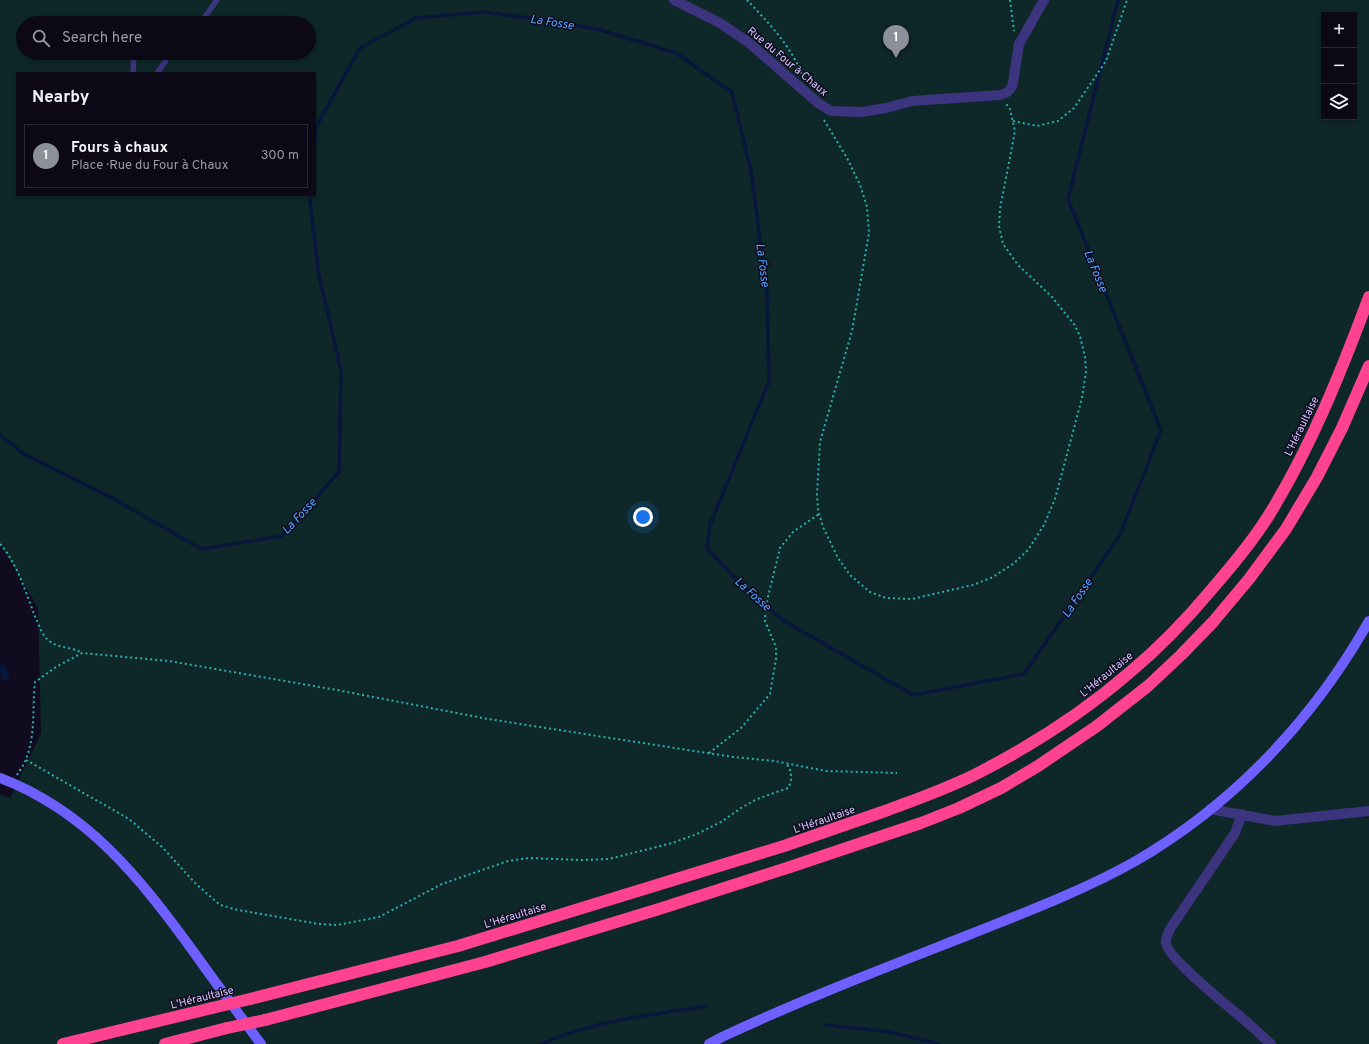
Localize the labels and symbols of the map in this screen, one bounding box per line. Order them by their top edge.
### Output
water label: La Fosse [529,12,576,34]
street label: Rue du Four à Chaux [744,24,831,100]
pin: 1 [883,25,909,58]
water label: La Fosse [751,242,773,289]
water label: La Fosse [1079,248,1111,296]
street label: L'Héraultaise [1281,394,1322,459]
water label: La Fosse [279,495,321,538]
your location [633,507,653,527]
water label: La Fosse [731,574,775,616]
water label: La Fosse [1059,575,1097,621]
street label: L'Héraultaise [1077,649,1136,701]
street label: L'Héraultaise [791,803,857,837]
street label: L'Héraultaise [482,900,548,932]
street label: L'Héraultaise [169,983,235,1013]

